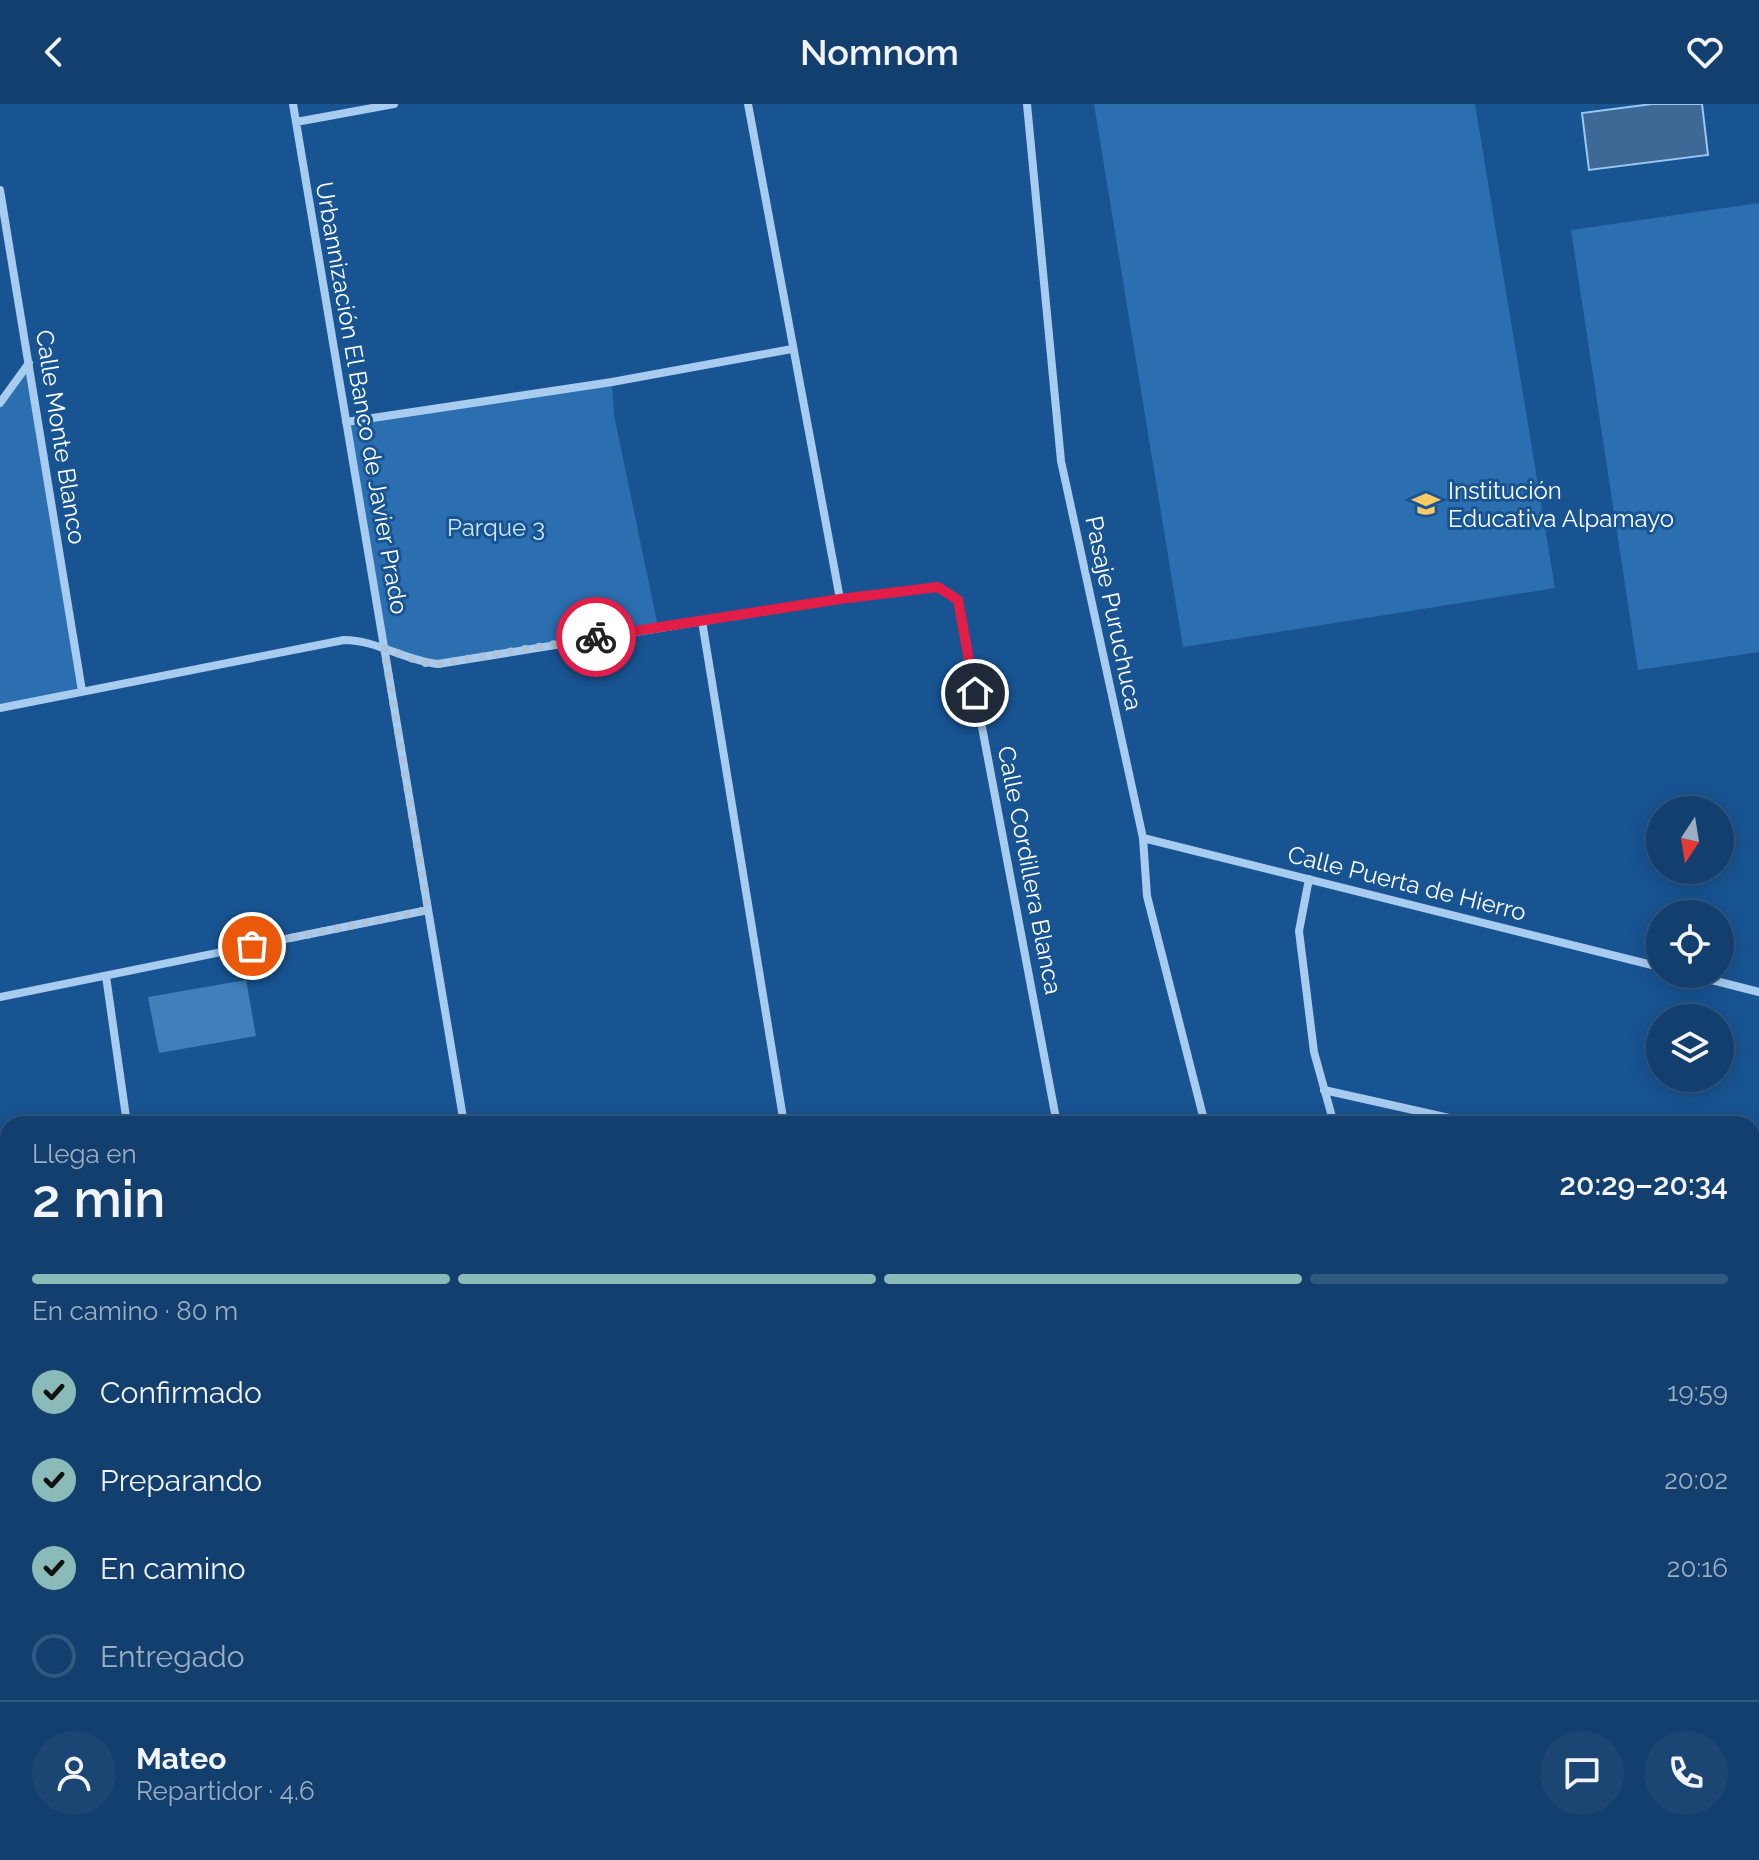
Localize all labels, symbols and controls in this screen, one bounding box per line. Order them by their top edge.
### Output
icon: back [32,30,76,74]
icon: heart [1683,30,1727,74]
text: Nomnom [800,31,959,73]
street label: Urbannización El Banco de Javier Prado [310,180,414,616]
street label: Calle Monte Blanco [30,328,92,546]
place label: Institución Educativa Alpamayo [1448,476,1674,533]
school or university icon: Institución Educativa Alpamayo [1411,489,1441,519]
park label: Parque 3 [447,513,545,542]
street label: Pasaje Puruchuca [1079,513,1149,713]
courier [556,597,636,677]
icon: bike [574,615,618,659]
pin [941,659,1009,727]
icon: home [953,671,997,715]
street label: Calle Cordillera Blanca [992,743,1068,997]
north arrow [1646,796,1734,884]
map controls [1646,796,1734,1092]
street label: Calle Puerta de Hierro [1285,839,1529,927]
button: locate [1646,900,1734,988]
pin [218,912,286,980]
icon: bag [230,924,274,968]
button: layers [1646,1004,1734,1092]
text: Llega en [32,1139,137,1169]
text: 20:29–20:34 [1560,1167,1728,1202]
text: 2 min [32,1168,165,1229]
text: En camino · 80 m [32,1296,238,1326]
icon: check [32,1370,76,1414]
text: Confirmado [100,1375,262,1410]
text: 19:59 [1667,1377,1728,1407]
icon: check [32,1458,76,1502]
text: Preparando [100,1463,262,1498]
text: 20:02 [1664,1465,1728,1495]
icon: check [32,1546,76,1590]
text: En camino [100,1551,246,1586]
text: 20:16 [1667,1553,1728,1583]
text: Entregado [100,1639,245,1674]
button: person [32,1731,116,1815]
button: chat [1540,1731,1624,1815]
button: phone [1644,1731,1728,1815]
text: Mateo [136,1741,226,1776]
text: Repartidor · 4.6 [136,1776,315,1806]

